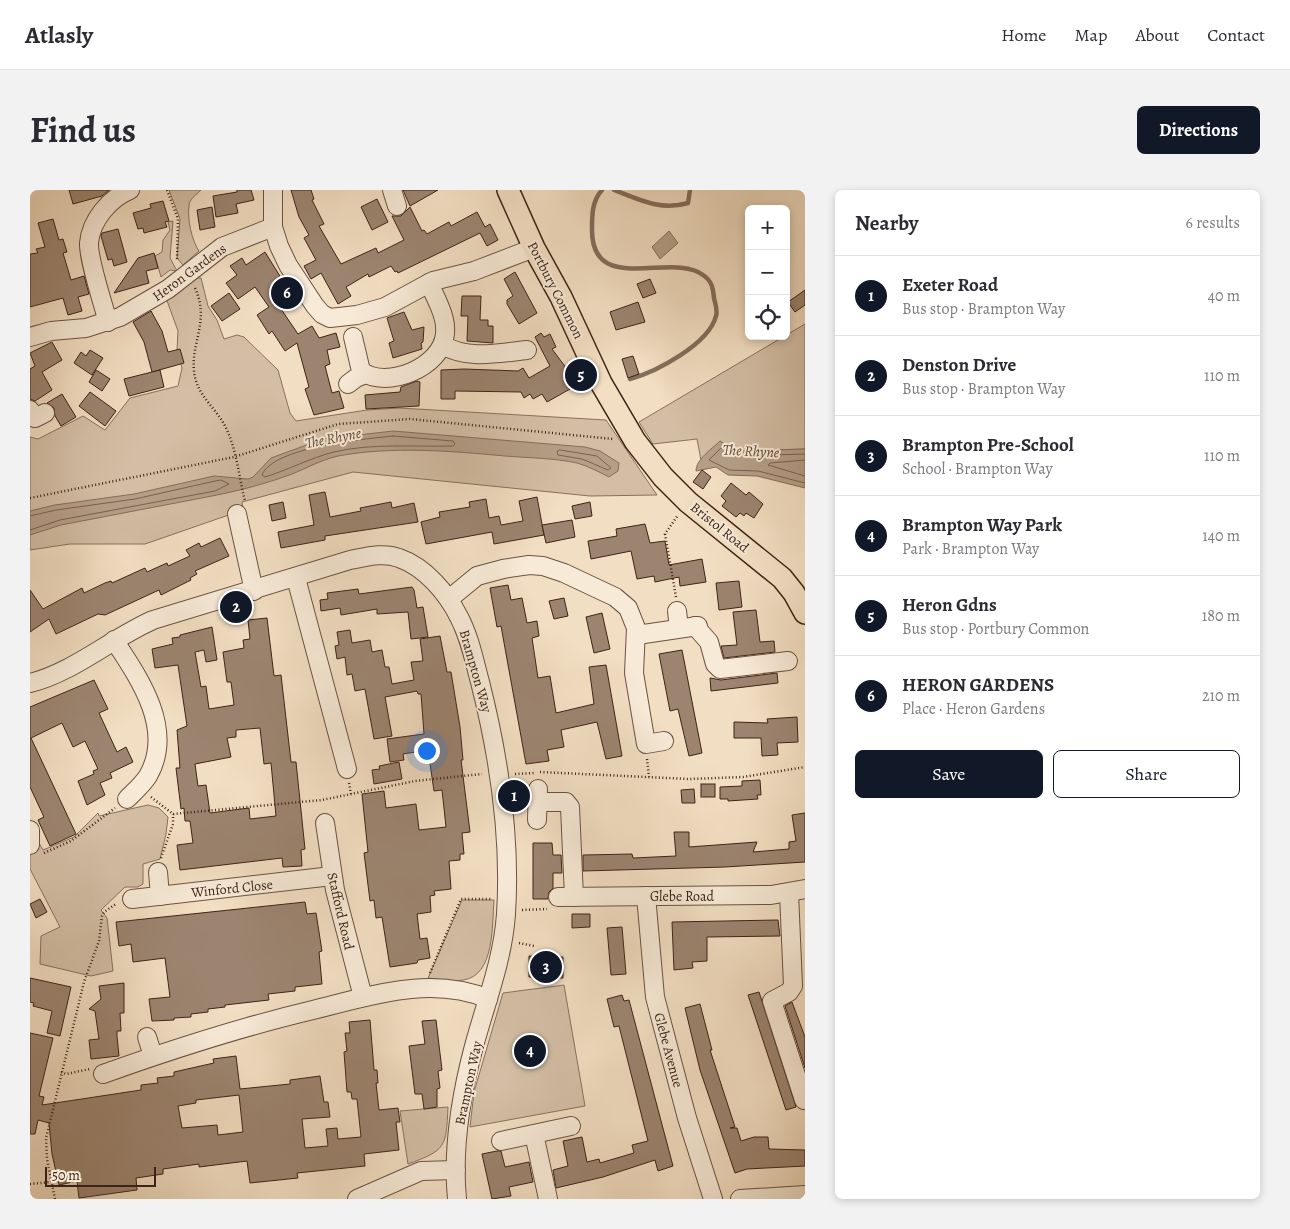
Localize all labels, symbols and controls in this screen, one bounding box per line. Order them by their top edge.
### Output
text: Atlasly [25,19,93,51]
text: Home [1001,23,1046,47]
text: Map [1074,23,1107,47]
text: About [1135,23,1179,47]
text: Contact [1207,23,1265,47]
text: Find us [30,106,136,154]
button: Directions [1137,106,1260,154]
map controls [745,205,790,340]
button: + [745,205,790,250]
text: Nearby [855,209,918,237]
text: 6 results [1186,212,1240,234]
street label: Portbury Common [523,238,588,342]
street label: Heron Gardens [148,239,230,306]
button: − [745,250,790,295]
text: Exeter Road [902,272,998,298]
pin: 6 [271,274,303,312]
text: 1 [868,285,874,307]
text: 40 m [1208,285,1240,307]
button: locate [745,295,790,340]
text: Bus stop · Brampton Way [902,298,1065,320]
text: Denston Drive [902,352,1016,378]
pin: 5 [565,356,597,394]
text: 2 [867,365,875,387]
text: 110 m [1204,365,1240,387]
text: Bus stop · Brampton Way [902,378,1065,400]
water label: The Rhyne [303,423,363,453]
text: Brampton Pre-School [902,432,1074,458]
water label: The Rhyne [722,440,780,462]
text: 3 [868,445,874,467]
text: 110 m [1204,445,1240,467]
text: School · Brampton Way [902,458,1053,480]
street label: Bristol Road [686,498,753,557]
text: Brampton Way Park [902,512,1062,538]
text: 4 [867,525,875,547]
text: 140 m [1202,525,1240,547]
text: Park · Brampton Way [902,538,1039,560]
pin: 2 [220,588,252,626]
text: Heron Gdns [902,592,997,618]
text: 5 [868,605,874,627]
text: 180 m [1202,605,1240,627]
text: Bus stop · Portbury Common [902,618,1089,640]
street label: Brampton Way [455,627,497,716]
text: HERON GARDENS [902,672,1054,698]
text: 6 [867,685,875,707]
text: 210 m [1202,685,1240,707]
text: Place · Heron Gardens [902,698,1045,720]
your location [414,738,440,764]
button: Save [855,750,1043,798]
button: Share [1053,750,1240,798]
pin: 1 [498,777,530,815]
street label: Stafford Road [322,871,359,952]
street label: Winford Close [189,875,274,902]
street label: Glebe Road [650,887,715,906]
pin: 3 [530,948,562,986]
street label: Glebe Avenue [649,1011,688,1090]
pin: 4 [514,1032,546,1070]
street label: Brampton Way [450,1039,487,1127]
scale bar [45,1164,156,1187]
text: 50 m [52,1166,80,1185]

